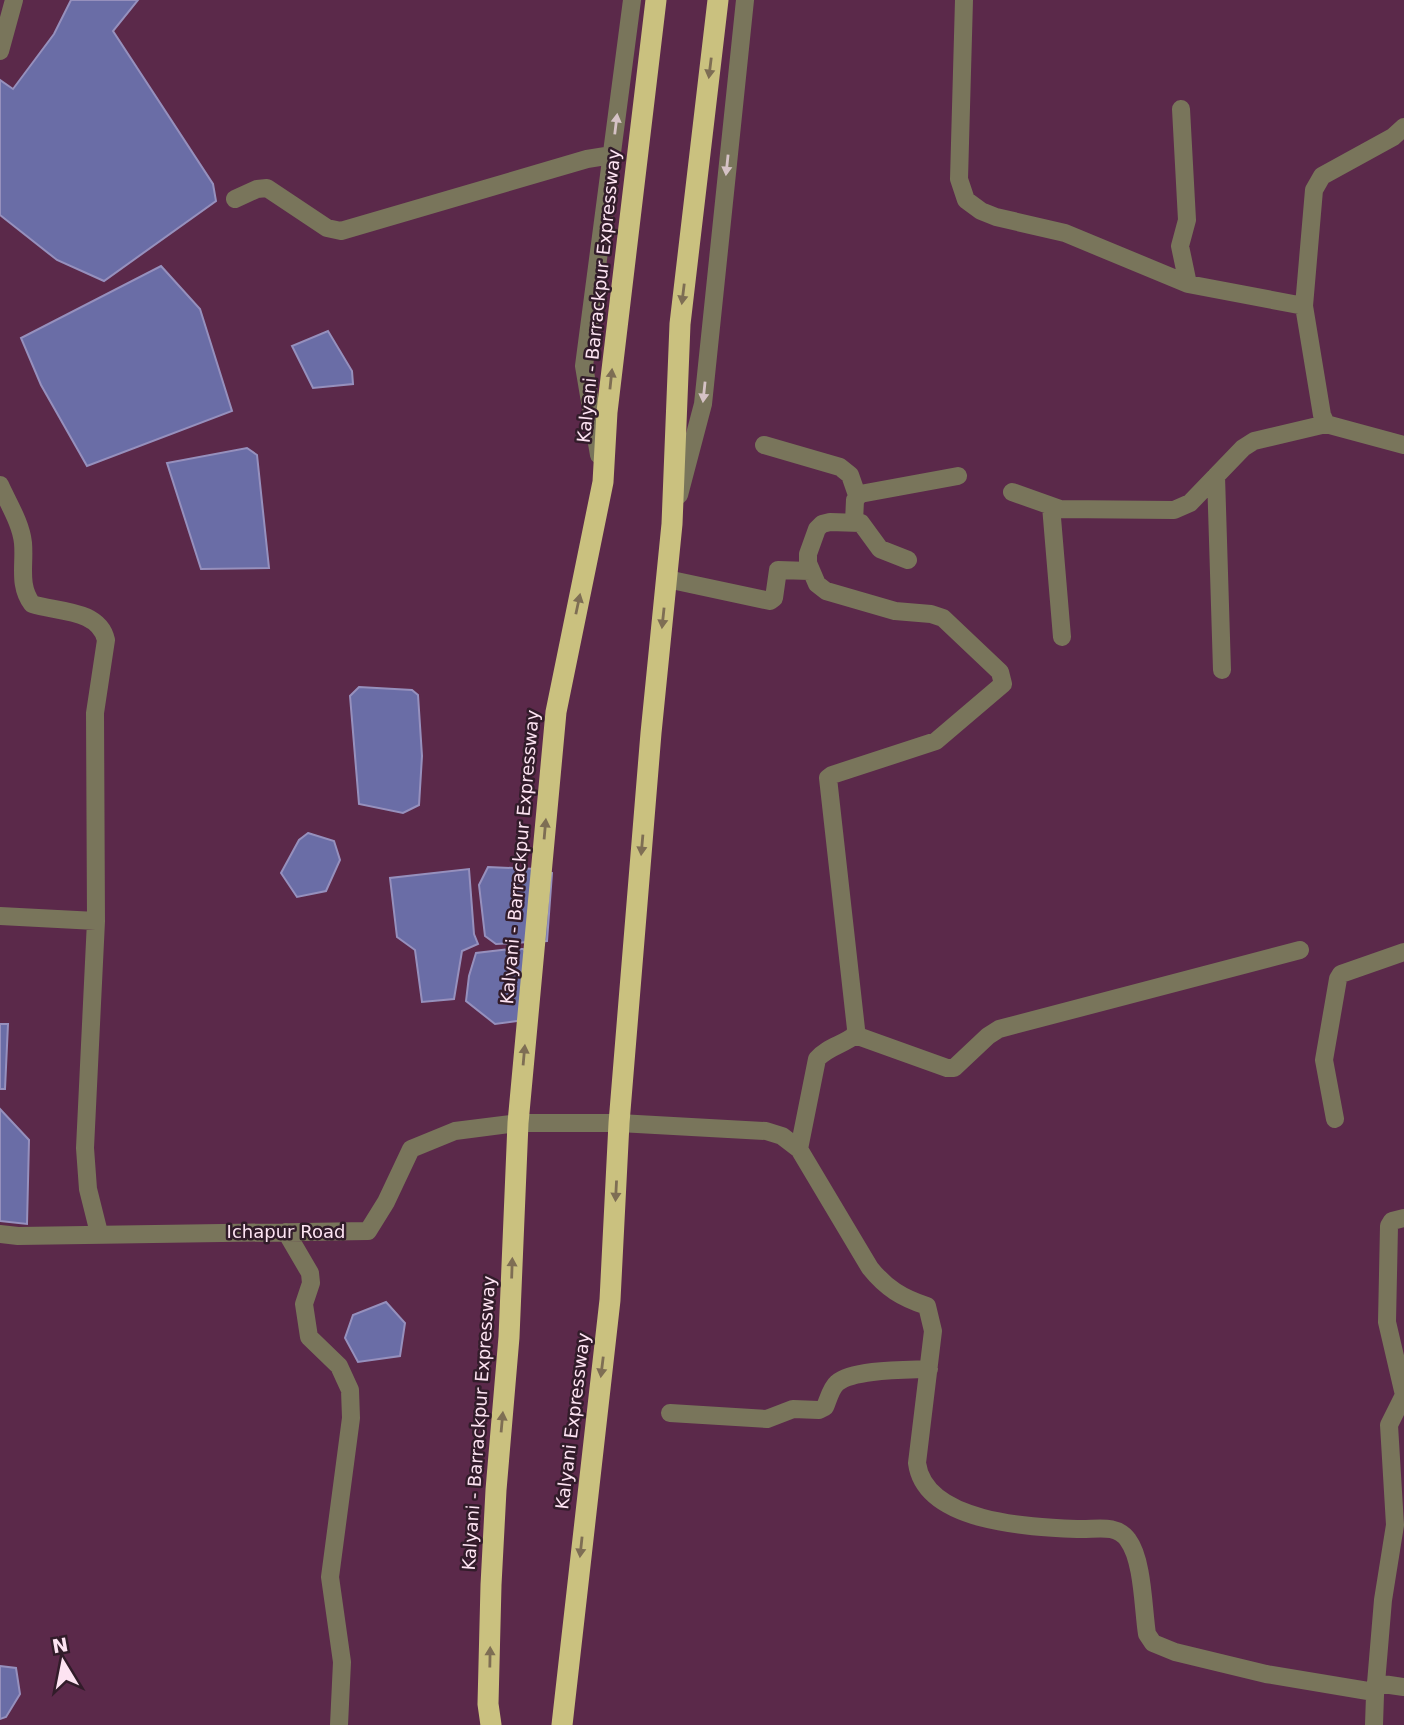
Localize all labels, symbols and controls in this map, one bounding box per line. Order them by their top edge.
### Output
one-way arrow [704,57,715,79]
one-way arrow [611,113,622,135]
street label: Kalyani - Barrackpur Expressway [573,148,624,444]
one-way arrow [721,155,732,177]
one-way arrow [678,283,689,305]
one-way arrow [606,368,617,390]
one-way arrow [698,381,709,403]
one-way arrow [573,593,584,615]
one-way arrow [657,608,668,630]
street label: Kalyani - Barrackpur Expressway [496,709,543,1005]
one-way arrow [540,817,551,839]
one-way arrow [636,834,647,856]
one-way arrow [519,1044,530,1066]
one-way arrow [610,1180,621,1202]
street label: Ichapur Road [227,1221,345,1242]
one-way arrow [507,1257,518,1279]
street label: Kalyani - Barrackpur Expressway [458,1275,499,1571]
street label: Kalyani Expressway [551,1331,594,1511]
one-way arrow [597,1357,608,1379]
one-way arrow [497,1411,508,1433]
one-way arrow [575,1536,586,1558]
north arrow [28,1627,98,1697]
text: N [50,1633,70,1657]
one-way arrow [484,1646,495,1668]

